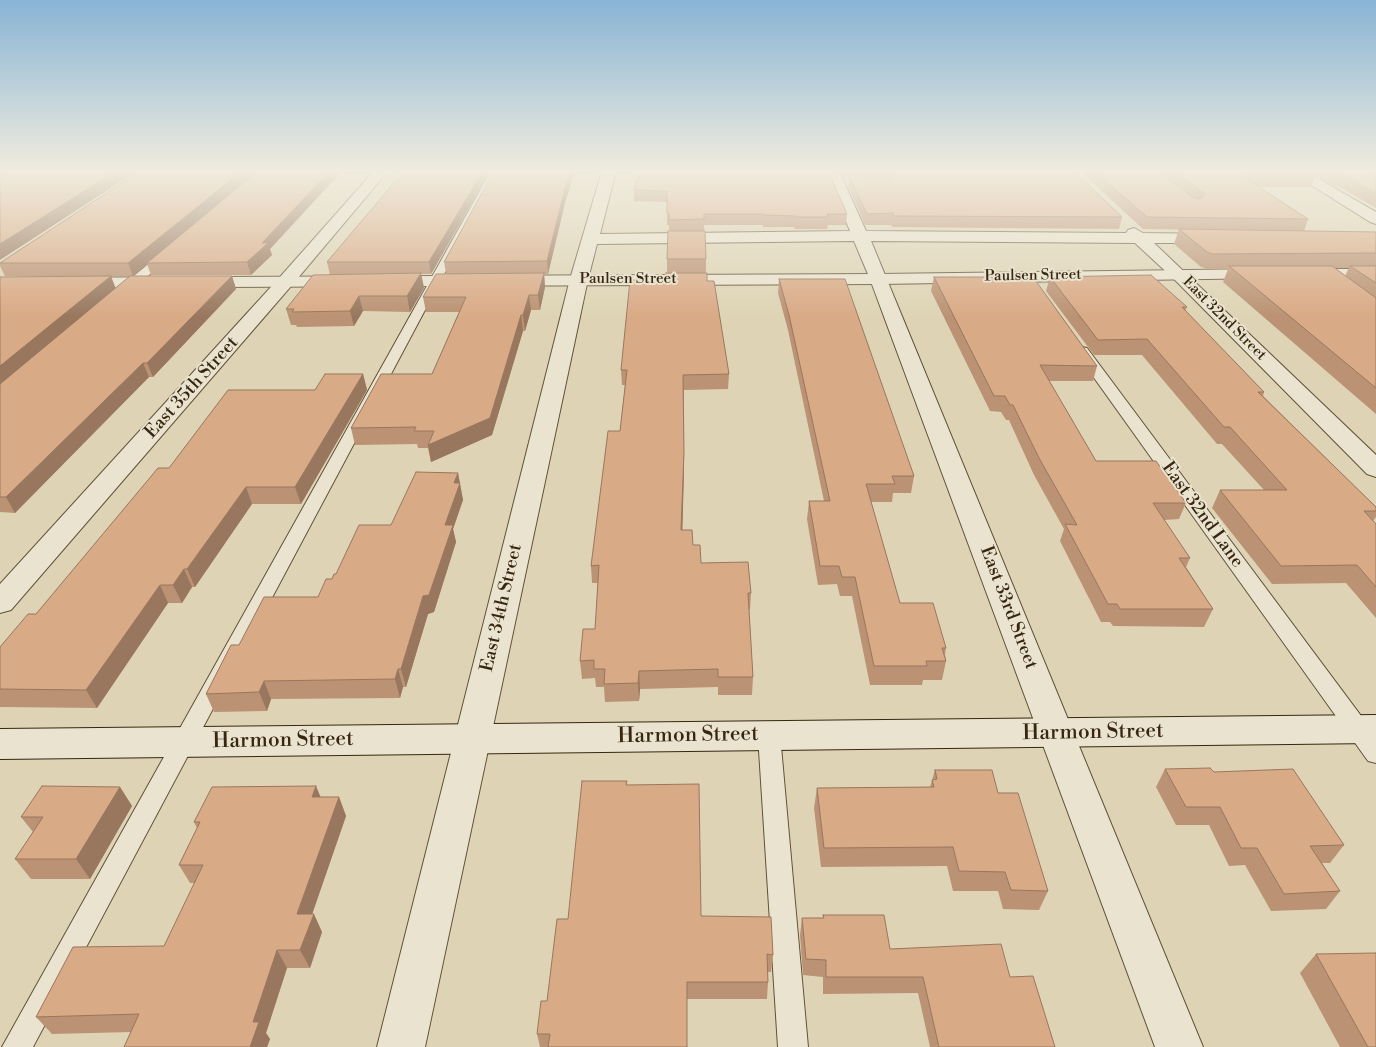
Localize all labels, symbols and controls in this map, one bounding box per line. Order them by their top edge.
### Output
street label: Paulsen Street [984,266,1082,286]
street label: Paulsen Street [580,270,676,288]
street label: East 32nd Street [1178,273,1270,365]
street label: East 35th Street [141,333,243,443]
street label: East 32nd Lane [1156,458,1248,572]
street label: East 34th Street [477,542,527,674]
street label: East 33rd Street [975,543,1041,673]
street label: Harmon Street [1022,719,1164,747]
street label: Harmon Street [617,722,759,750]
street label: Harmon Street [212,727,354,755]

